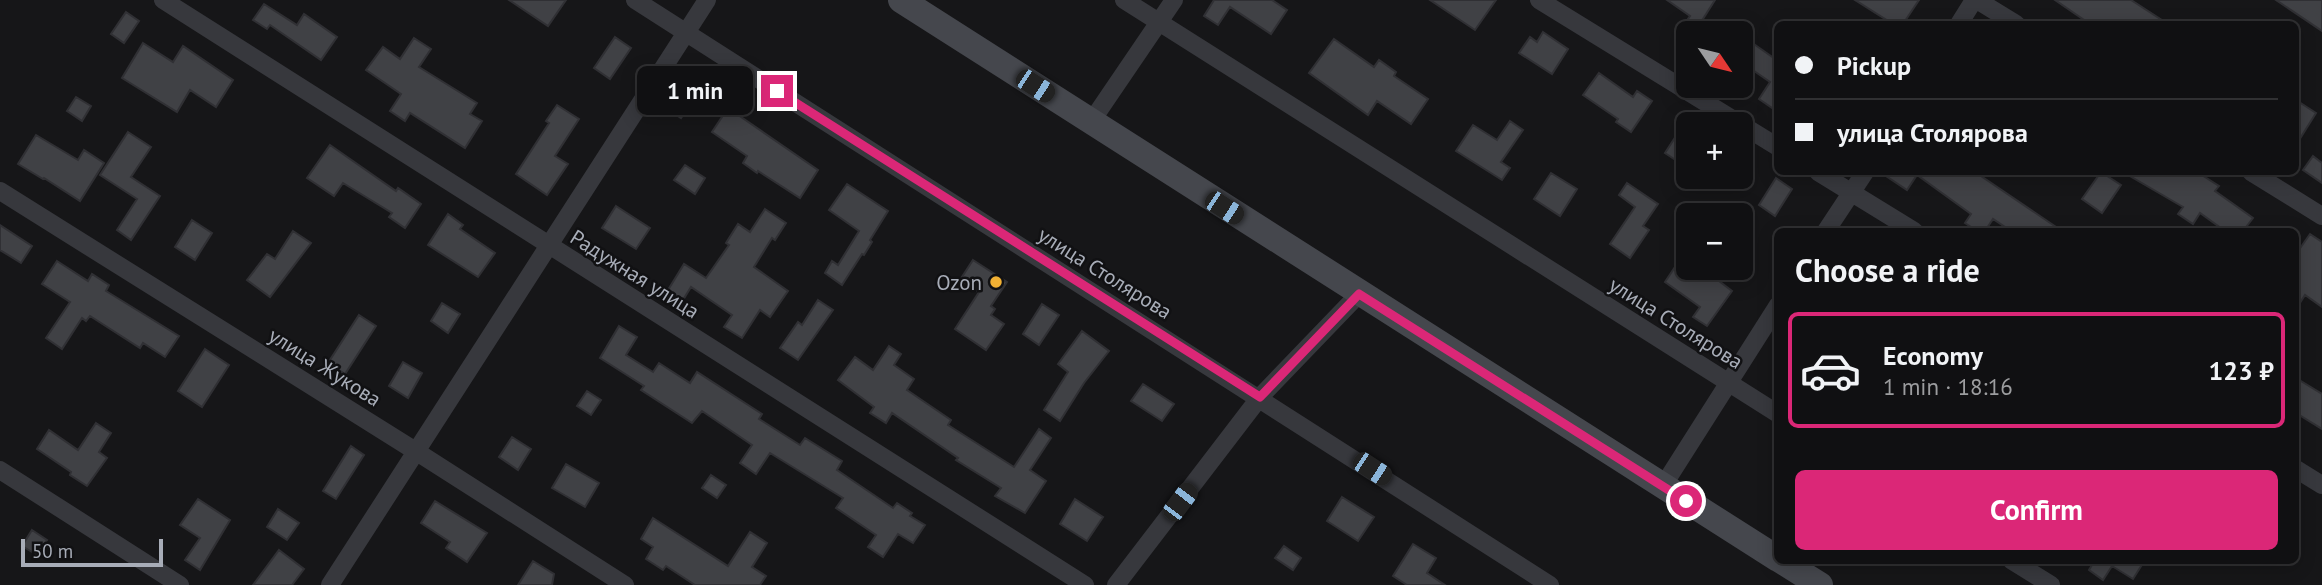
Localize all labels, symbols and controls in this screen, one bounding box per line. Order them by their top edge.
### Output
north arrow [1676,21,1754,98]
map controls [1676,21,1753,280]
text: Pickup [1837,49,1911,82]
callout: 1 min [637,66,752,116]
car [1012,66,1059,106]
route end [761,75,793,107]
text: 1 min [667,76,723,105]
button: + [1676,112,1753,189]
text: улица Столярова [1837,116,2028,149]
car [1201,188,1248,228]
button: − [1676,203,1753,280]
street label: улица Столярова [1033,221,1177,325]
street label: Радужная улица [565,224,705,324]
text: Choose a ride [1795,249,1980,291]
place label: Ozon [936,269,982,296]
street label: улица Столярова [1604,271,1748,375]
marker: Ozon [988,274,1004,290]
street label: улица Жукова [264,322,386,412]
icon: car [1799,339,1862,402]
text: Economy [1883,339,1983,372]
text: 123 ₽ [2208,354,2274,387]
text: 1 min · 18:16 [1883,372,2013,401]
car [1349,449,1396,489]
button: Confirm [1795,470,2278,550]
car [1159,479,1202,525]
route start [1670,485,1702,517]
scale bar [21,536,163,568]
text: 50 m [32,539,73,563]

